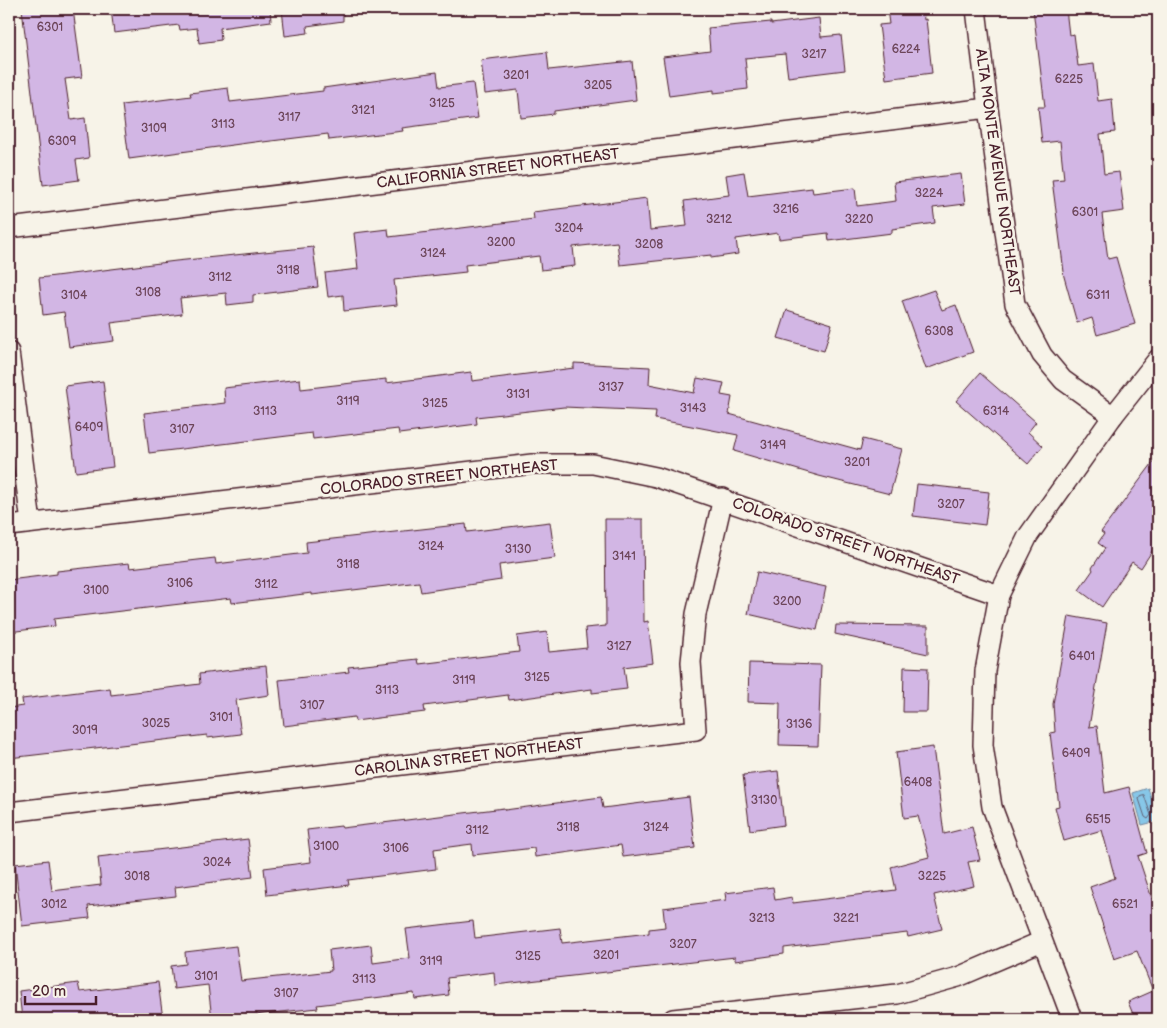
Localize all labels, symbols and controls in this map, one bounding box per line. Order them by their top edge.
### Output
house number: 6301 [37,20,63,35]
house number: 6224 [892,42,921,57]
house number: 3217 [802,47,827,62]
street label: ALTA MONTE AVENUE NORTHEAST [971,47,1024,297]
house number: 3201 [503,68,529,83]
house number: 6225 [1055,72,1083,87]
house number: 3205 [584,78,612,93]
house number: 3125 [429,96,455,111]
house number: 3121 [351,103,375,118]
house number: 3117 [278,110,300,125]
house number: 3113 [211,117,235,132]
house number: 3109 [141,121,167,136]
house number: 6309 [48,134,76,149]
street label: CALIFORNIA STREET NORTHEAST [376,144,621,193]
house number: 3224 [915,186,944,201]
house number: 3216 [773,202,799,217]
house number: 6301 [1072,205,1098,220]
house number: 3212 [706,212,732,227]
house number: 3220 [845,212,873,227]
house number: 3204 [555,221,584,236]
house number: 3200 [487,235,515,250]
house number: 3208 [635,237,663,252]
house number: 3124 [420,246,447,261]
house number: 3118 [276,263,300,278]
house number: 3112 [208,270,232,285]
house number: 3108 [135,285,161,300]
house number: 3104 [61,288,88,303]
house number: 6311 [1086,288,1110,303]
house number: 6308 [925,324,953,339]
house number: 3137 [598,380,624,395]
house number: 3131 [506,387,530,402]
house number: 3119 [336,394,360,409]
house number: 3125 [422,396,448,411]
house number: 3143 [680,401,706,416]
house number: 3113 [253,404,277,419]
house number: 6314 [983,404,1010,419]
house number: 6409 [75,420,103,435]
house number: 3107 [170,422,195,437]
house number: 3149 [760,438,786,453]
house number: 3201 [844,455,870,470]
street label: COLORADO STREET NORTHEAST [319,456,559,499]
street label: COLORADO STREET NORTHEAST [730,494,962,589]
house number: 3207 [937,497,965,512]
house number: 3124 [418,539,445,554]
house number: 3130 [505,542,531,557]
house number: 3141 [612,549,636,564]
house number: 3118 [336,557,360,572]
house number: 3106 [167,576,193,591]
house number: 3112 [254,577,278,592]
house number: 3100 [83,583,109,598]
house number: 3200 [773,594,801,609]
house number: 3127 [607,639,632,654]
house number: 6401 [1069,649,1095,664]
house number: 3125 [524,670,550,685]
house number: 3119 [452,673,476,688]
house number: 3113 [375,683,399,698]
house number: 3107 [300,698,325,713]
house number: 3101 [209,710,233,725]
house number: 3025 [142,716,170,731]
house number: 3136 [786,717,812,732]
house number: 3019 [72,723,98,738]
street label: CAROLINA STREET NORTHEAST [353,734,585,781]
house number: 6409 [1062,746,1090,761]
house number: 6408 [904,775,932,790]
house number: 3130 [751,793,777,808]
house number: 6515 [1085,812,1111,827]
house number: 3118 [556,820,580,835]
house number: 3124 [643,820,670,835]
house number: 3112 [465,823,489,838]
house number: 3100 [313,839,339,854]
house number: 3106 [383,841,409,856]
house number: 3024 [203,855,232,870]
house number: 3018 [124,869,150,884]
house number: 3225 [918,869,946,884]
house number: 3012 [41,897,67,912]
house number: 6521 [1112,897,1138,912]
house number: 3213 [749,911,775,926]
house number: 3221 [833,911,859,926]
house number: 3207 [669,937,697,952]
house number: 3201 [593,948,619,963]
house number: 3125 [515,949,541,964]
house number: 3119 [419,954,443,969]
house number: 3101 [194,969,218,984]
house number: 3113 [352,972,376,987]
scale bar [25,973,96,1005]
text: 20 m [32,982,66,1001]
house number: 3107 [274,986,299,1001]

